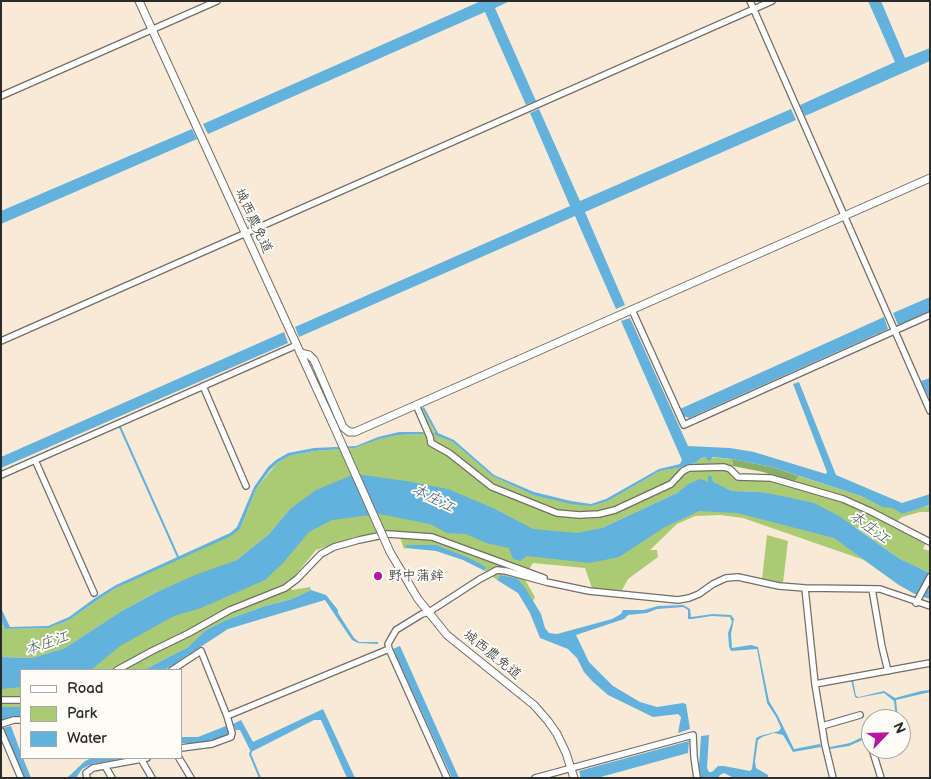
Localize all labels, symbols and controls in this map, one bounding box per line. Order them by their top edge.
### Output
street label: 城西農免道 [231,186,275,256]
water label: 本庄江 [409,481,457,517]
water label: 本庄江 [846,507,892,549]
place label: 野中蒲鉾 [388,568,444,584]
marker: 野中蒲鉾 [372,570,384,582]
street label: 城西農免道 [460,626,524,684]
water label: 本庄江 [23,628,71,660]
legend [20,669,182,759]
text: Road [67,679,103,698]
text: Park [67,704,97,723]
north arrow [861,709,911,759]
text: N [889,720,909,736]
text: Water [67,729,107,748]

